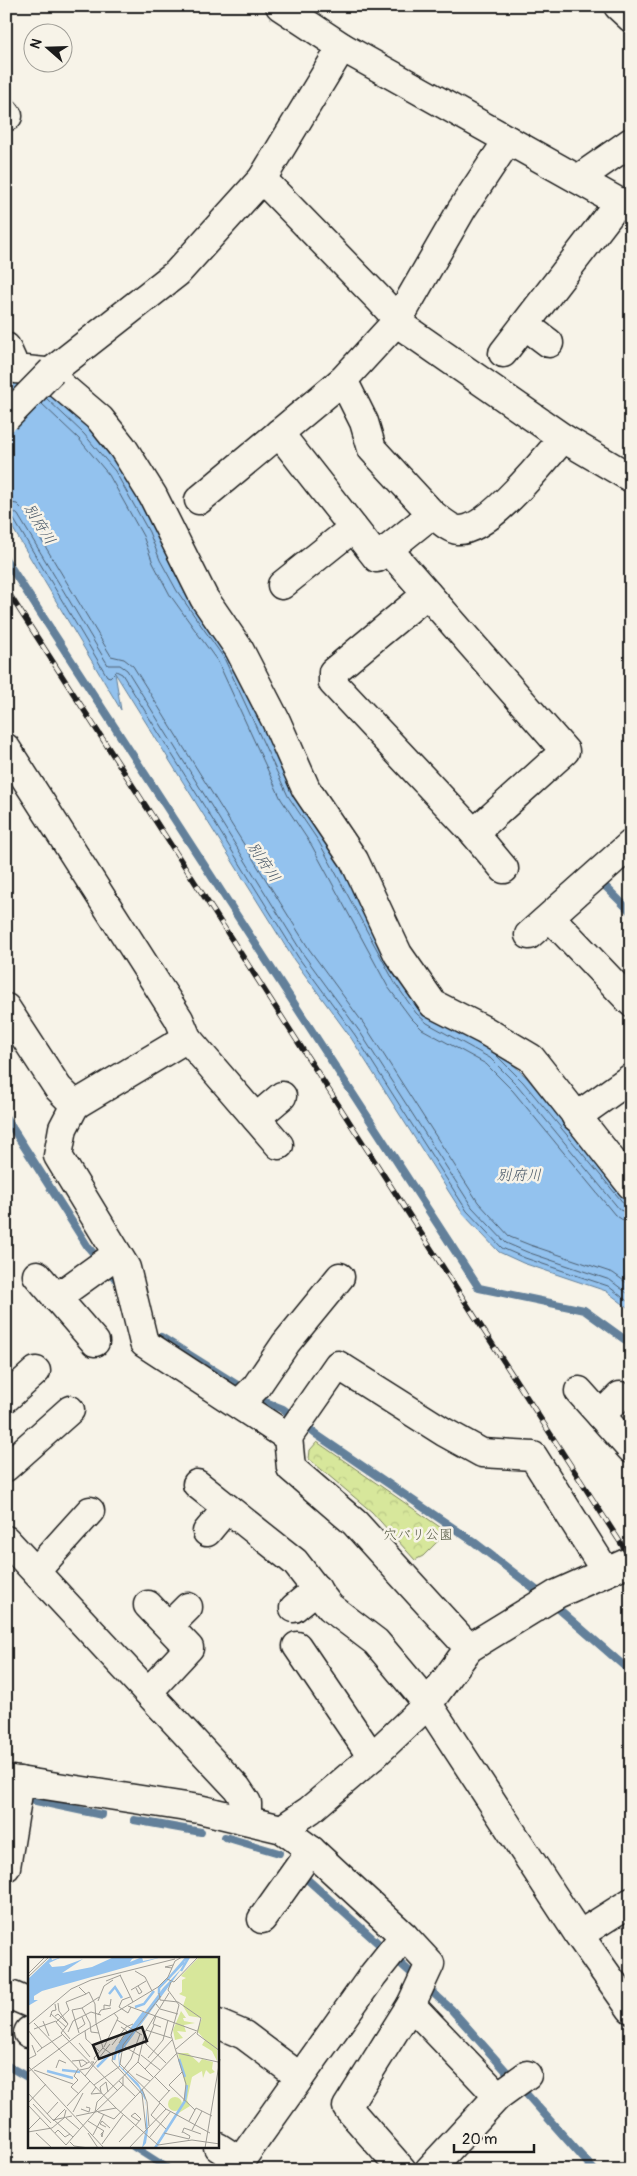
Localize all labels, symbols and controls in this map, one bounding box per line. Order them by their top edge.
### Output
north arrow [22,22,72,72]
text: N [27,36,46,51]
water label: 別府川 [20,500,60,548]
water label: 別府川 [243,838,284,886]
water label: 別府川 [496,1166,542,1185]
park label: 穴バリ公園 [383,1526,453,1543]
inset map [28,1957,219,2148]
scale bar [454,2121,534,2153]
text: 20 m [462,2130,497,2149]

